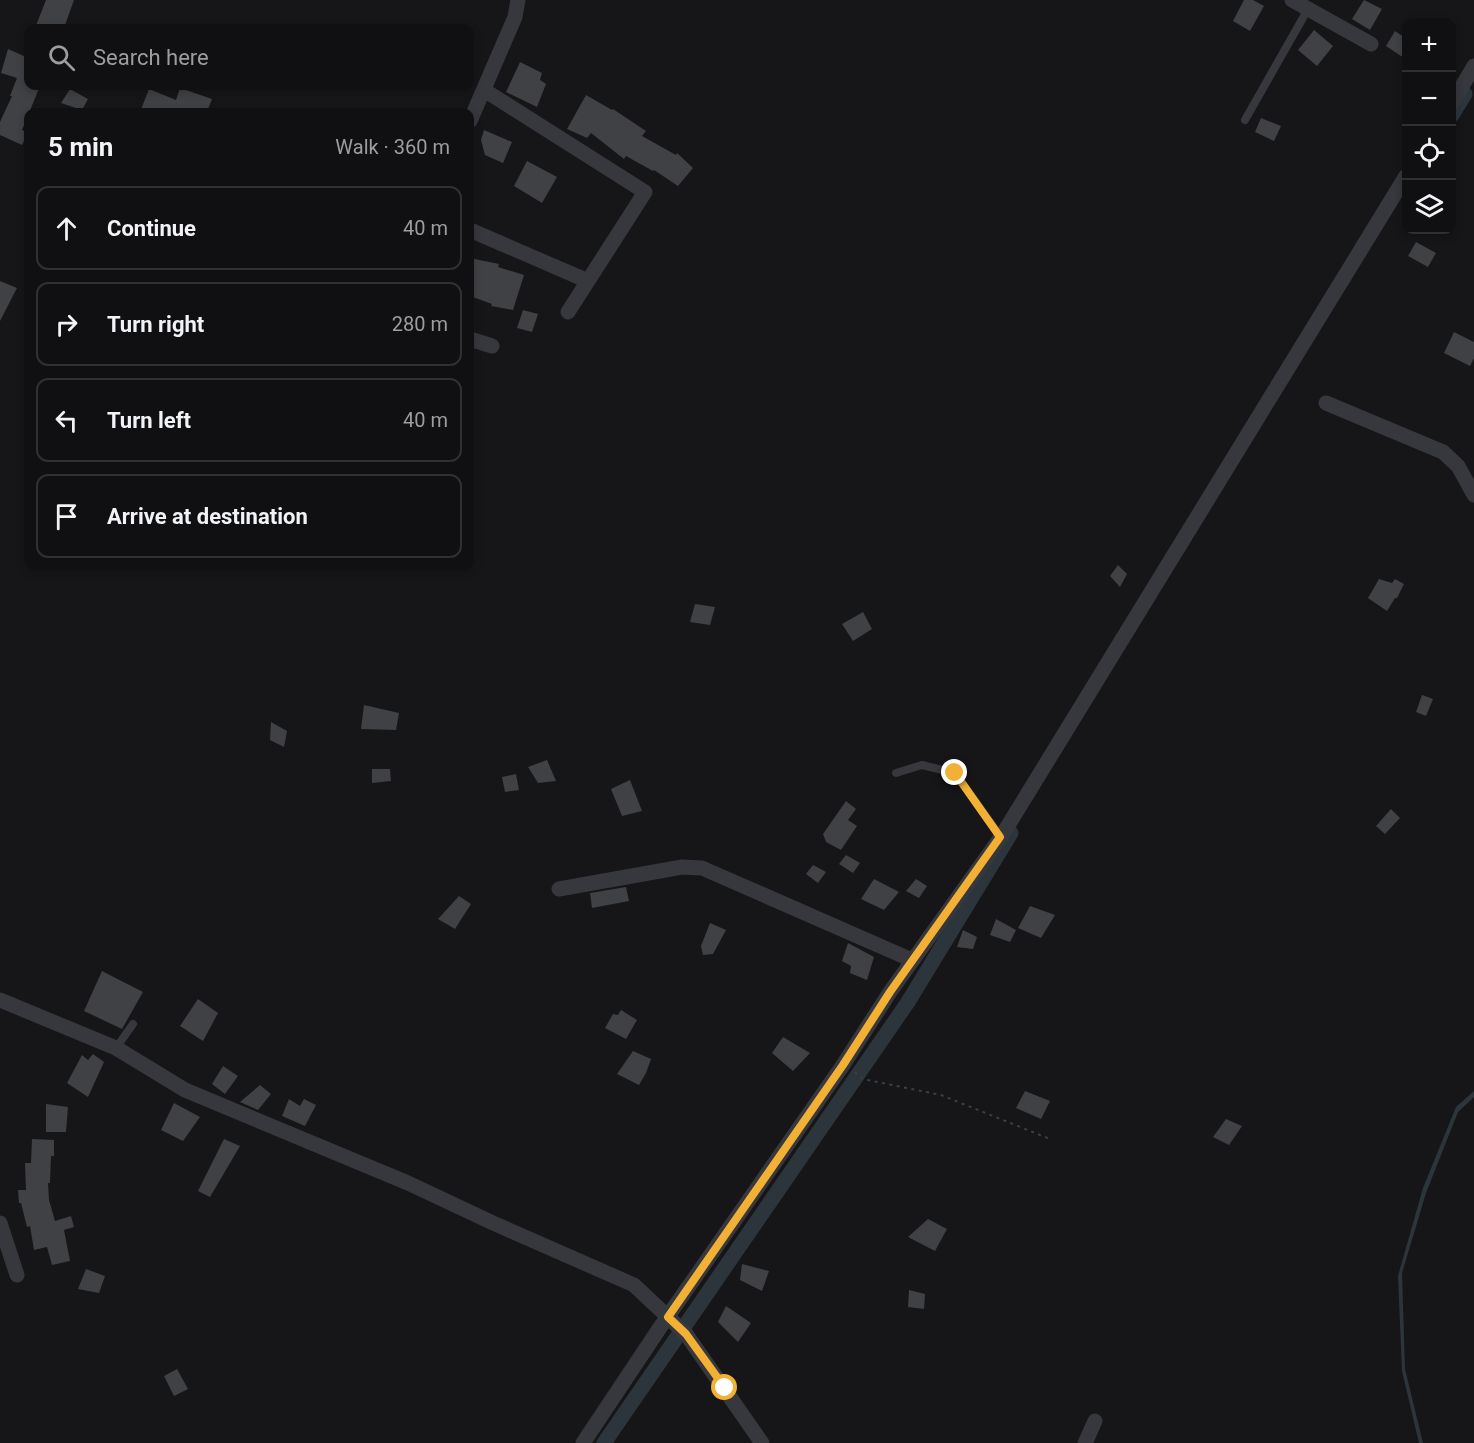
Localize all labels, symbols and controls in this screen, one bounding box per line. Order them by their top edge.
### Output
map controls [1402,18,1456,234]
button: + [1402,18,1456,72]
search box [24,24,474,90]
icon: search [45,41,78,74]
text: Search here [93,45,209,70]
button: − [1402,72,1456,126]
button: locate [1402,126,1456,180]
text: 5 min [48,132,113,162]
text: Walk · 360 m [335,135,450,159]
button: layers [1402,180,1456,234]
icon: ahead [50,212,83,245]
text: Continue [107,216,196,241]
text: 40 m [403,216,448,240]
icon: right [50,308,83,341]
text: Turn right [107,312,204,337]
text: 280 m [392,312,448,336]
icon: left [50,404,83,437]
text: Turn left [107,408,191,433]
text: 40 m [403,408,448,432]
icon: arrive [50,500,83,533]
text: Arrive at destination [107,504,308,529]
route end [941,759,967,785]
route start [711,1374,737,1400]

